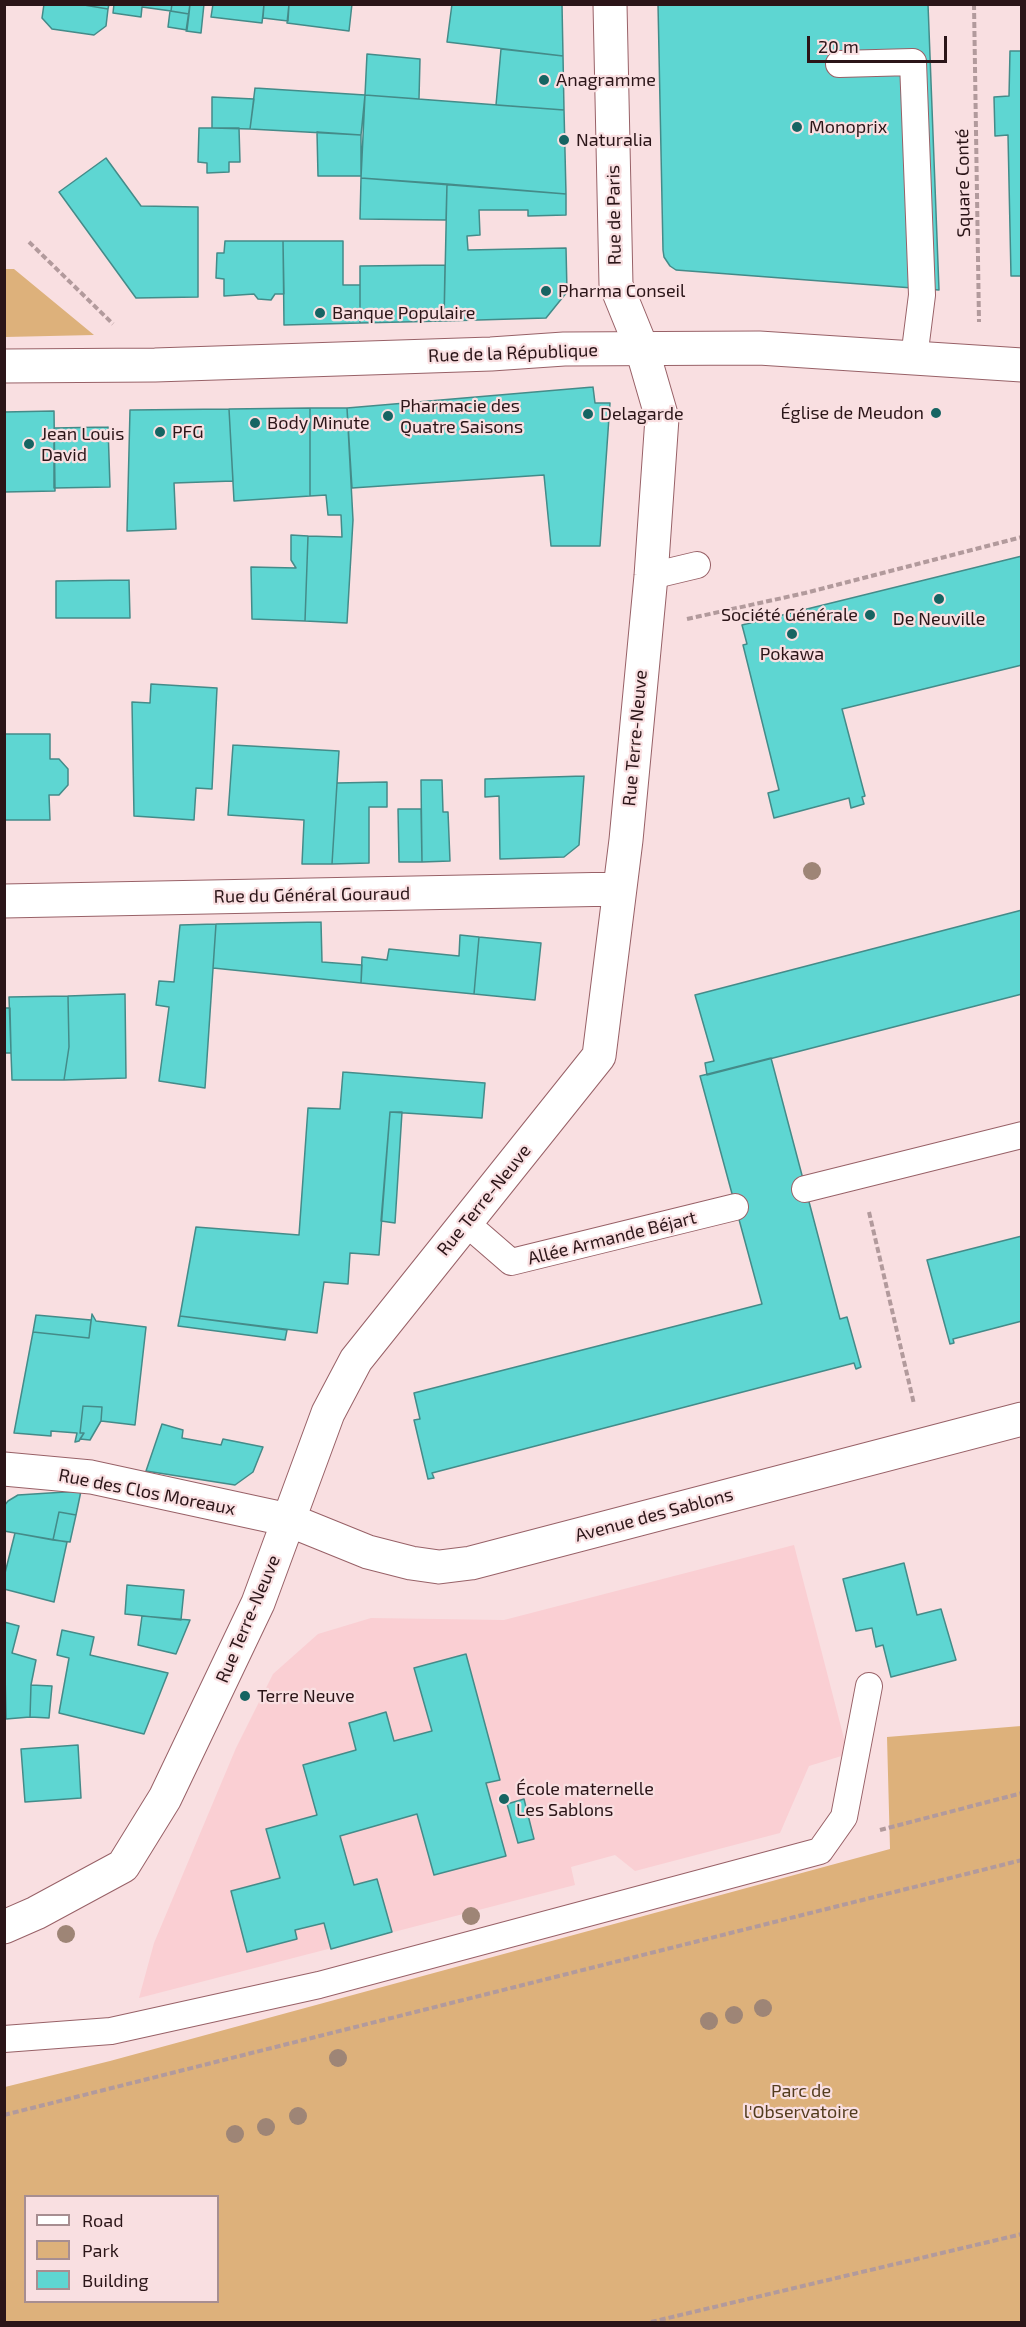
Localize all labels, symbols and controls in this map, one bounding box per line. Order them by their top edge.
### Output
scale bar [810,24,950,62]
text: 20 m [818,35,859,57]
place label: Anagramme [556,69,656,91]
marker: Anagramme [537,73,551,87]
place label: Monoprix [809,116,887,138]
marker: Monoprix [790,120,804,134]
place label: Naturalia [576,129,652,151]
street label: Square Conté [951,129,975,237]
marker: Naturalia [557,133,571,147]
street label: Rue de Paris [602,165,626,265]
place label: Pharma Conseil [558,280,685,302]
marker: Pharma Conseil [539,284,553,298]
place label: Banque Populaire [332,302,475,324]
marker: Banque Populaire [313,306,327,320]
street label: Rue de la République [428,339,598,367]
place label: Pharmacie des Quatre Saisons [400,395,523,438]
place label: Église de Meudon [781,402,924,424]
place label: Delagarde [600,403,684,425]
marker: Église de Meudon [929,406,943,420]
marker: Delagarde [581,407,595,421]
marker: Pharmacie des Quatre Saisons [381,409,395,423]
place label: Body Minute [267,412,370,434]
marker: Body Minute [248,416,262,430]
place label: PFG [172,421,203,443]
place label: Jean Louis David [41,423,124,466]
marker: PFG [153,425,167,439]
marker: Jean Louis David [22,437,36,451]
marker: De Neuville [932,592,946,606]
place label: Société Générale [721,604,858,626]
marker: Société Générale [863,608,877,622]
place label: De Neuville [893,608,985,630]
marker: Pokawa [785,627,799,641]
place label: Pokawa [760,643,824,665]
street label: Rue Terre-Neuve [618,669,652,807]
street label: Rue du Général Gouraud [213,882,411,908]
street label: Rue Terre-Neuve [433,1140,535,1260]
street label: Allée Armande Béjart [525,1207,699,1269]
street label: Rue des Clos Moreaux [57,1464,237,1520]
street label: Avenue des Sablons [573,1483,735,1547]
street label: Rue Terre-Neuve [211,1552,285,1686]
place label: Terre Neuve [257,1685,355,1707]
marker: Terre Neuve [238,1689,252,1703]
place label: École maternelle Les Sablons [516,1778,654,1820]
marker: École maternelle Les Sablons [497,1792,511,1806]
park label: Parc de l'Observatoire [744,2080,858,2122]
legend [24,2195,219,2303]
text: Road [82,2209,123,2231]
text: Park [82,2239,119,2261]
text: Building [82,2269,149,2291]

